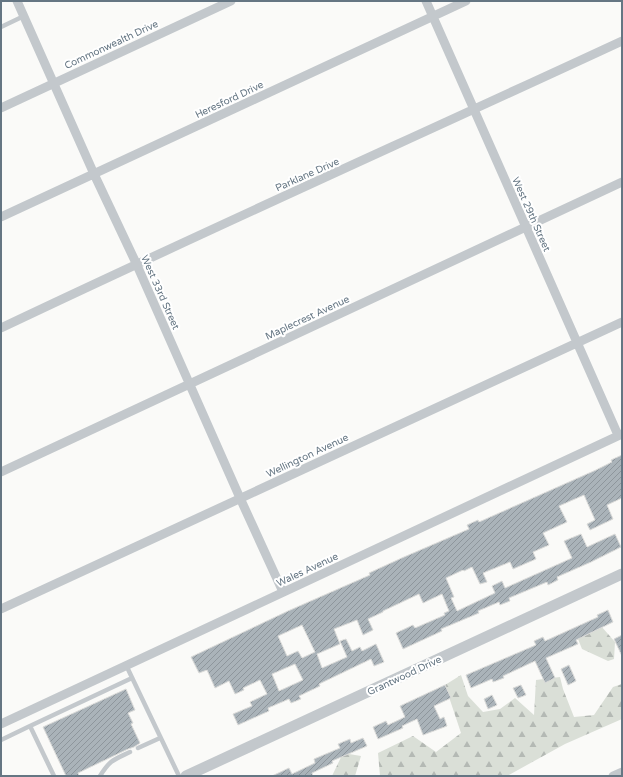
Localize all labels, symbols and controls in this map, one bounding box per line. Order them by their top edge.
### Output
street label: Commonwealth Drive [63,18,161,72]
street label: Heresford Drive [193,79,266,121]
street label: Parklane Drive [274,155,341,194]
street label: West 29th Street [509,175,553,254]
street label: West 33rd Street [138,253,182,332]
street label: Maplecrest Avenue [263,293,352,343]
street label: Wellington Avenue [264,431,351,480]
street label: Wales Avenue [275,550,340,589]
street label: Grantwood Drive [365,653,444,698]

